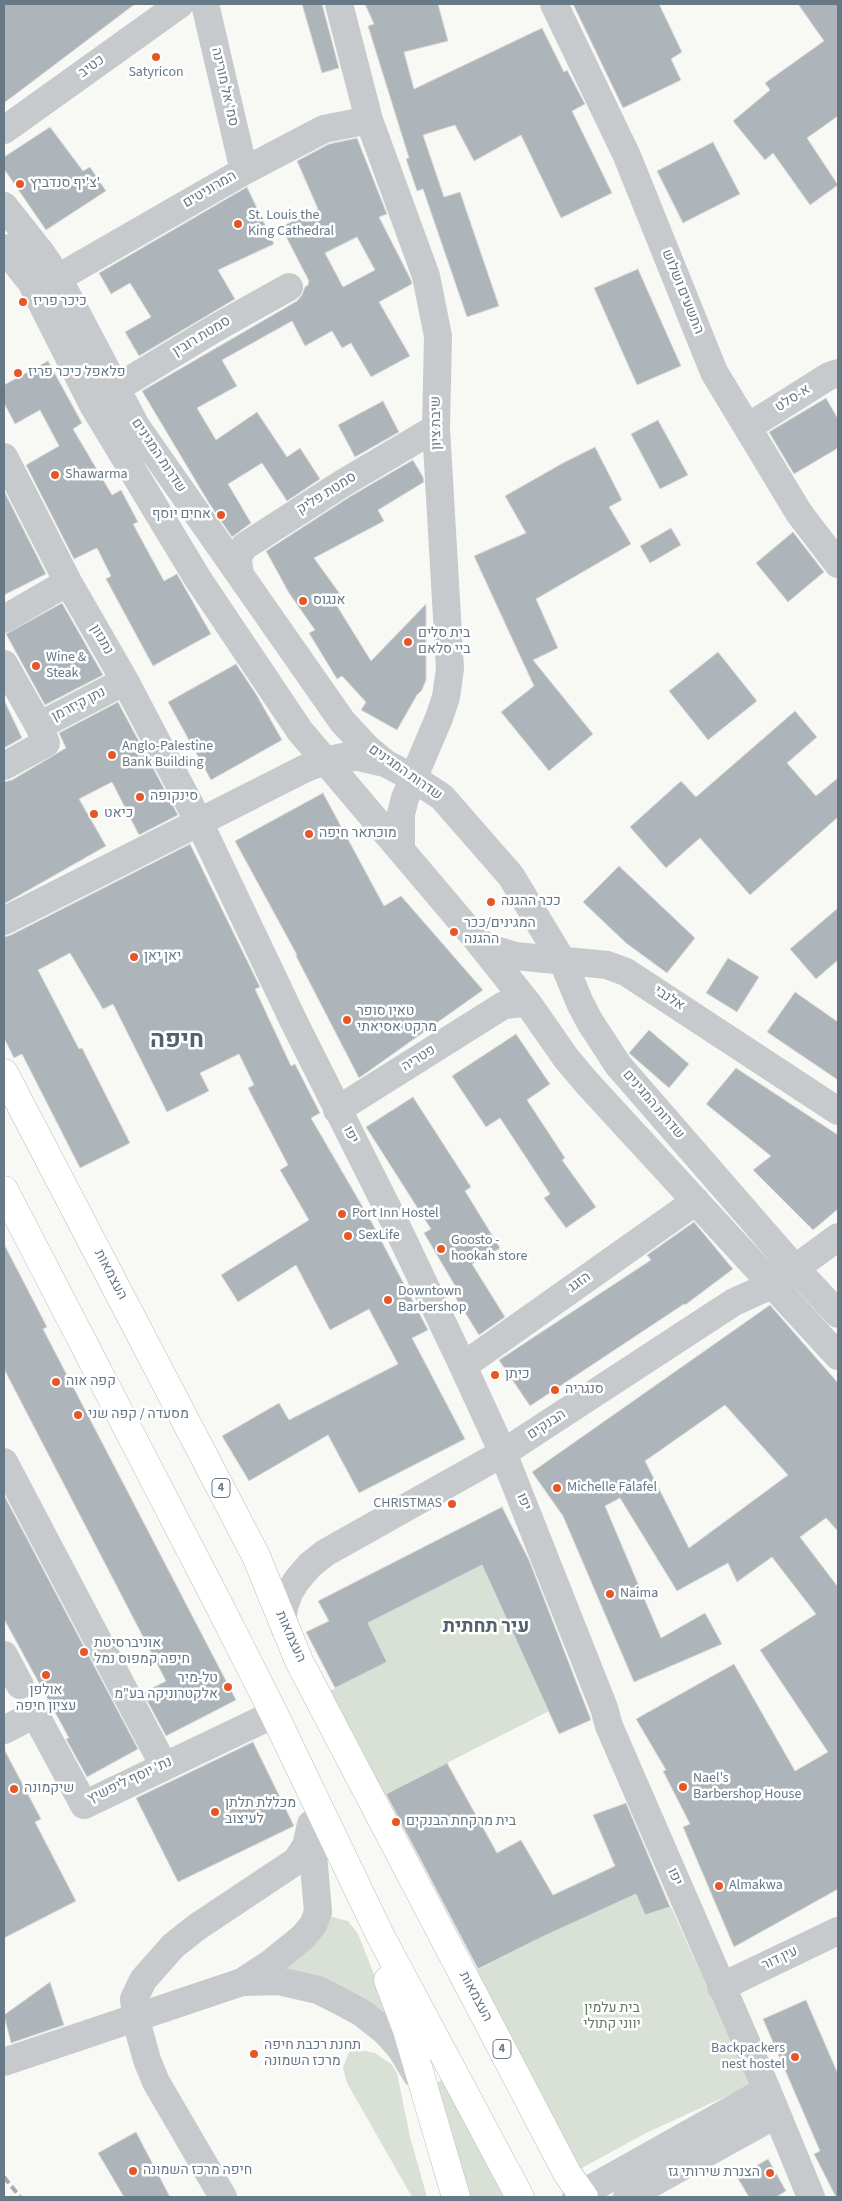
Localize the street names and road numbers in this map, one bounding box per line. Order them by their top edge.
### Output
street label: סמ' אל מורינה [207,46,241,128]
street label: כטיב [76,52,108,82]
street label: המרוניטים [180,168,240,212]
street label: התשעים ושלוש [657,247,707,337]
street label: סמטת רובין [170,313,234,361]
street label: א-סלט [772,382,814,416]
street label: שיבת ציון [428,396,446,450]
street label: שדרות המגינים [127,416,189,496]
street label: סמטת פליק [294,469,360,519]
street label: נתנזון [86,622,116,658]
street label: נתן קיזרמן [49,684,109,726]
street label: שדרות המגינים [365,741,445,805]
street label: אלנבי [651,983,687,1015]
street label: פטריה [399,1042,439,1076]
street label: שדרות המגינים [618,1067,688,1143]
street label: יפו [339,1124,361,1146]
street label: העצמאות [90,1247,130,1303]
street label: הזגג [565,1269,595,1297]
street label: הבנקים [525,1406,569,1444]
road number: 4 [212,1479,230,1498]
street label: יפו [512,1491,534,1513]
street label: העצמאות [271,1609,309,1665]
street label: נת' יוסף ליפשיץ [85,1754,175,1808]
street label: יפו [663,1866,685,1888]
street label: עין דור [759,1943,801,1975]
street label: העצמאות [455,1969,495,2025]
road number: 4 [493,2040,511,2058]

